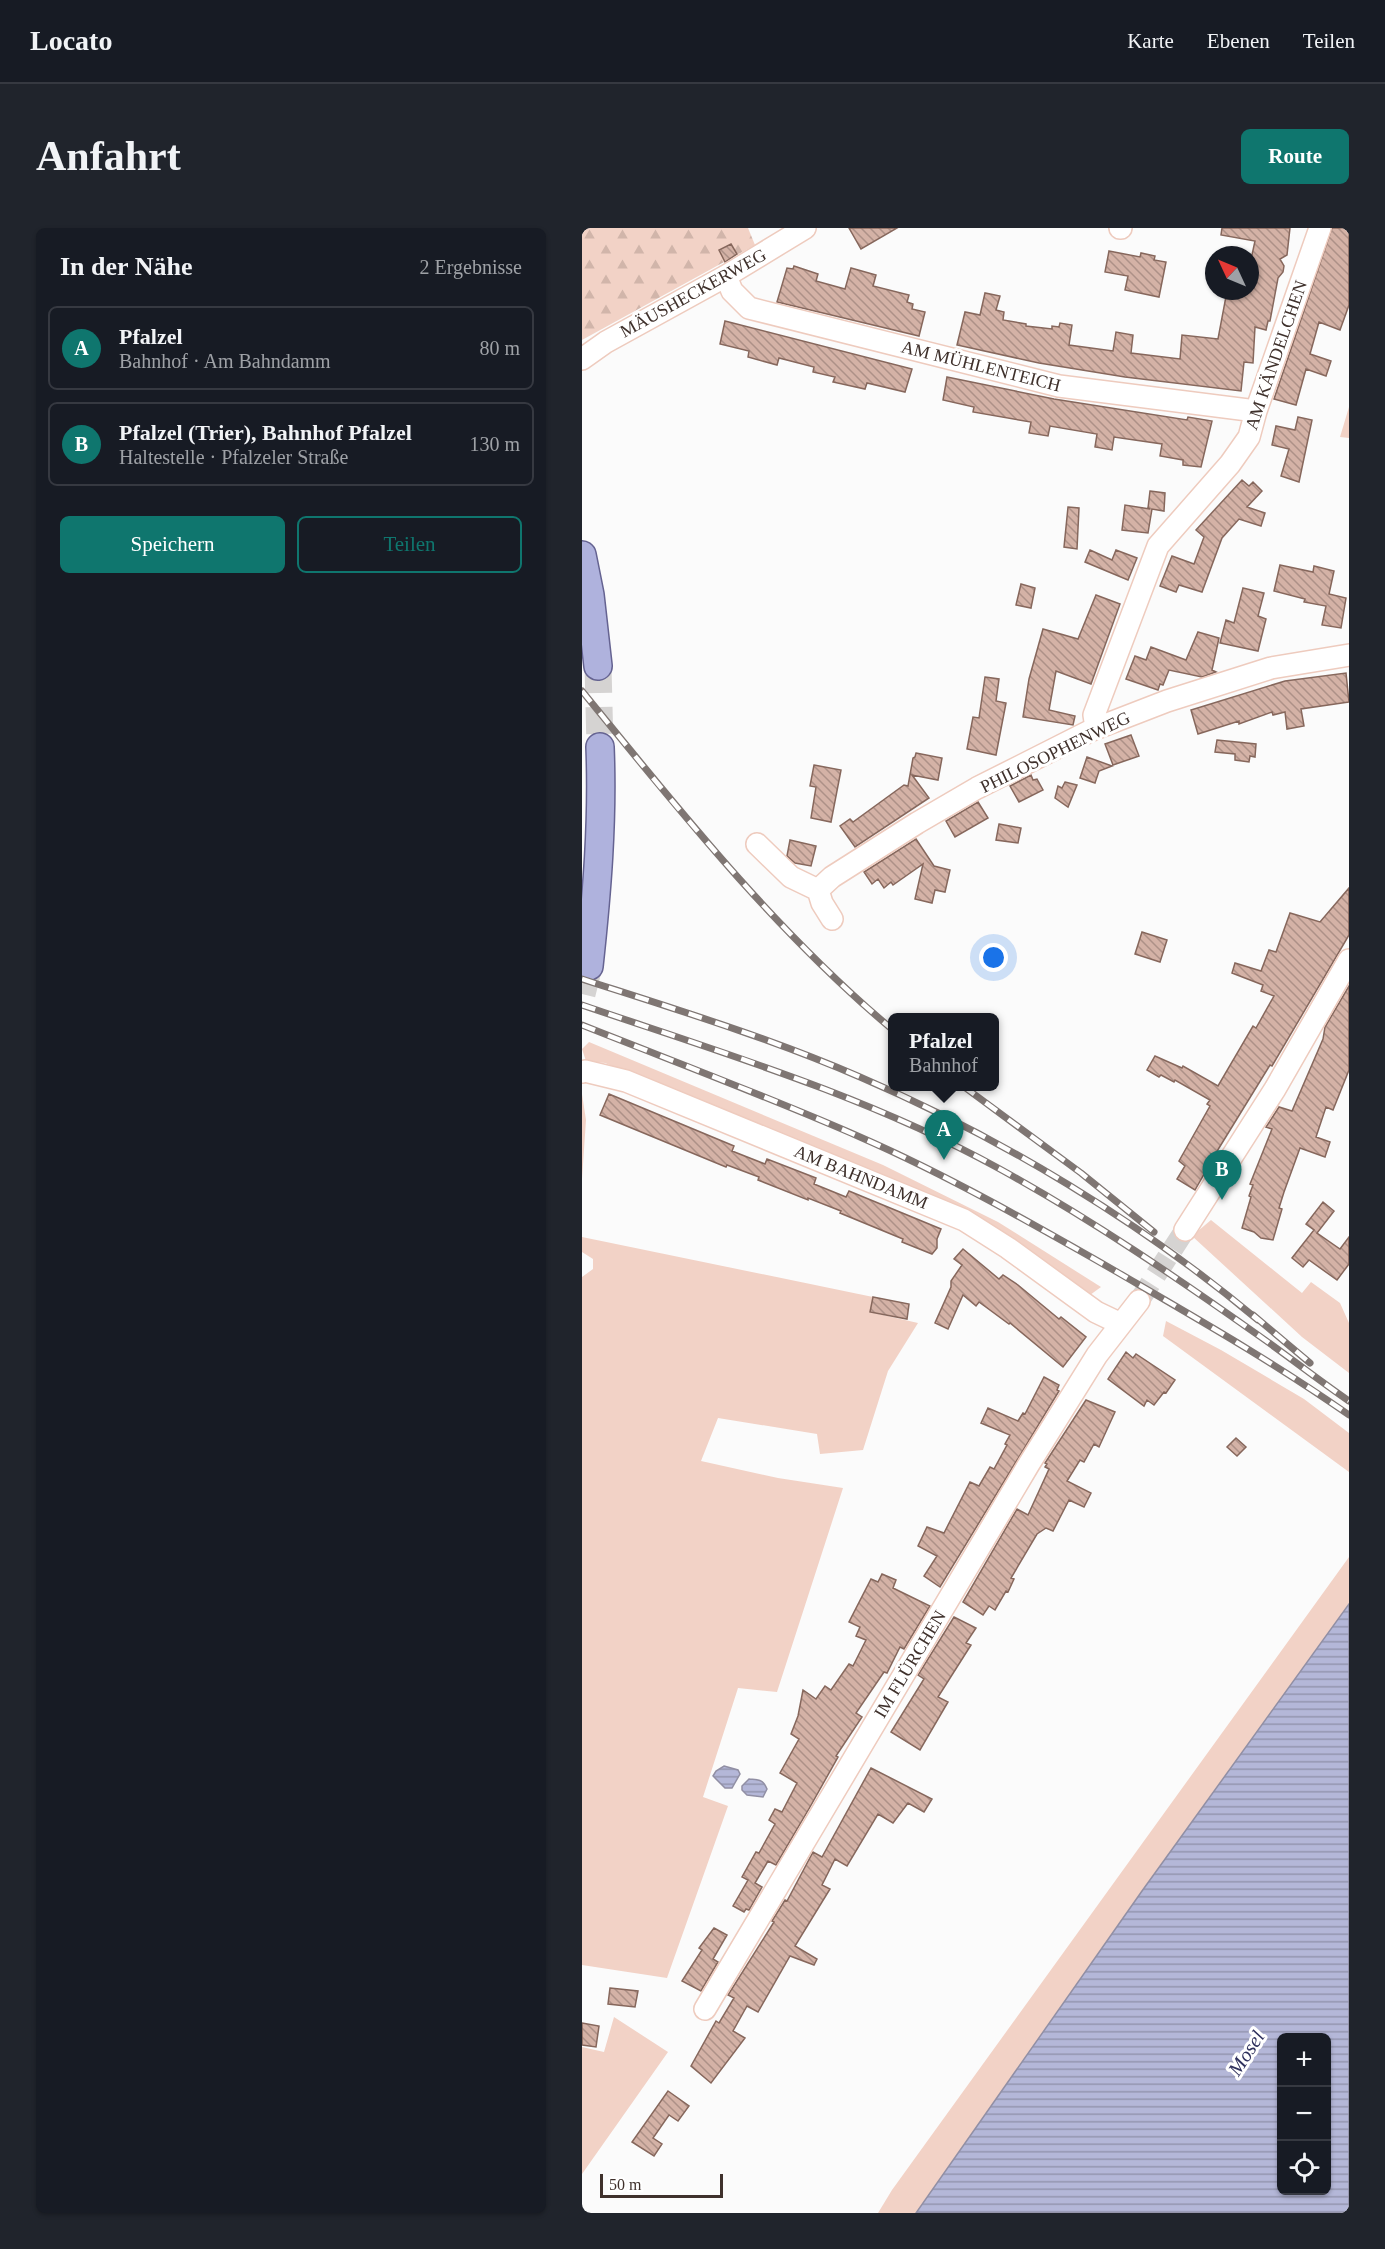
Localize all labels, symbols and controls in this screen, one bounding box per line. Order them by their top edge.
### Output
text: Locato [30,25,112,56]
text: Karte [1127,29,1174,53]
text: Ebenen [1207,29,1270,53]
text: Teilen [1303,29,1355,53]
button: Route [1241,129,1349,184]
text: Anfahrt [36,133,181,179]
street label: MÄUSHECKERWEG [616,244,770,342]
north arrow [1205,246,1259,300]
text: In der Nähe [60,252,192,281]
text: 2 Ergebnisse [420,256,522,278]
street label: AM KÄNDELCHEN [1241,278,1311,432]
text: Pfalzel [119,324,183,349]
text: A [74,337,89,359]
text: 80 m [479,337,520,359]
street label: AM MÜHLENTEICH [899,337,1063,395]
text: Bahnhof · Am Bahndamm [119,350,331,372]
text: Pfalzel (Trier), Bahnhof Pfalzel [119,420,412,445]
text: B [75,433,88,455]
text: 130 m [469,433,520,455]
text: Haltestelle · Pfalzeler Straße [119,446,348,468]
button: Speichern [60,516,285,573]
button: Teilen [297,516,522,573]
street label: PHILOSOPHENWEG [977,707,1133,797]
your location [979,943,1008,972]
popup [888,1013,999,1091]
text: Pfalzel [909,1028,973,1053]
text: Bahnhof [909,1054,978,1076]
pin: A [924,1110,964,1160]
street label: AM BAHNDAMM [791,1141,931,1213]
pin: B [1202,1150,1242,1200]
street label: IM FLÜRCHEN [870,1607,950,1721]
water label: Mosel [1223,2026,1269,2080]
map controls [1277,2033,1331,2195]
button: + [1277,2033,1331,2087]
button: − [1277,2087,1331,2141]
button: locate [1277,2141,1331,2195]
scale bar [600,2171,723,2198]
text: 50 m [609,2176,641,2193]

